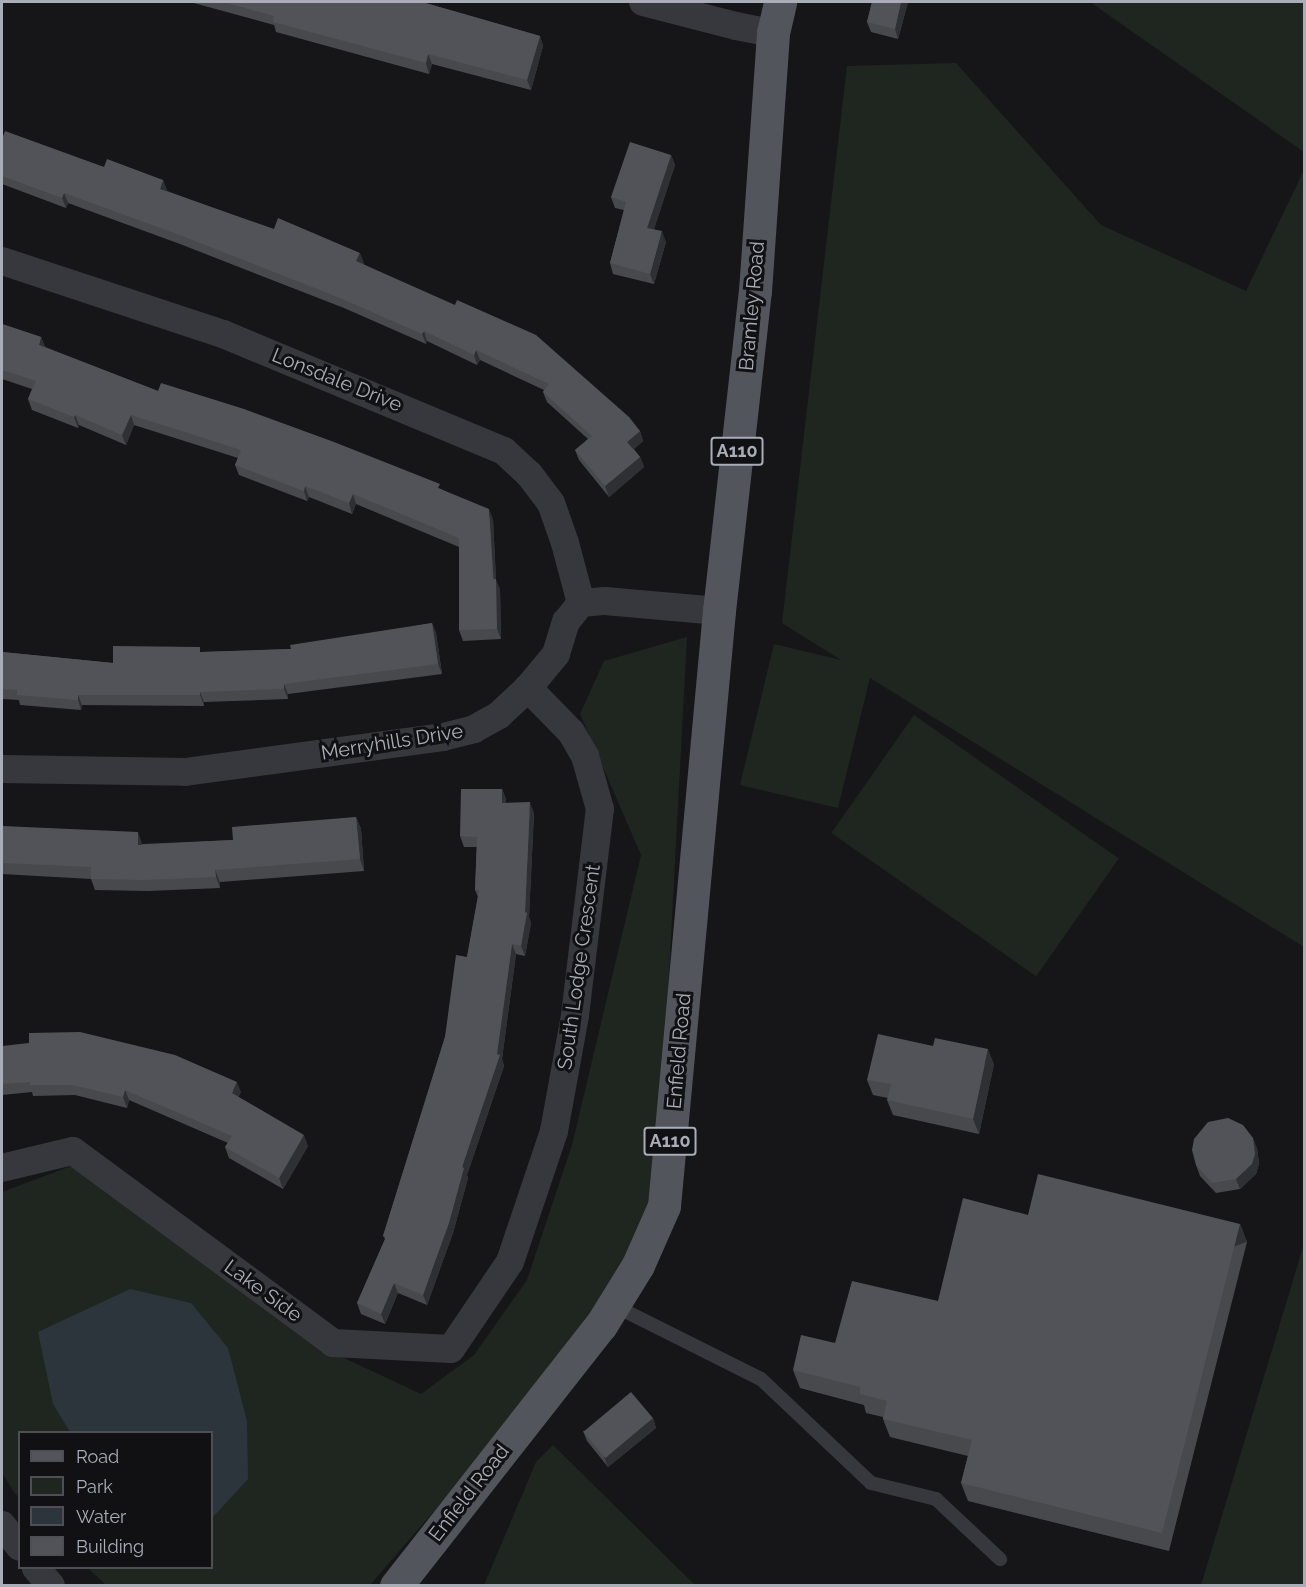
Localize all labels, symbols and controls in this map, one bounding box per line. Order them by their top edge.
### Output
street label: Bramley Road [734,240,770,372]
street label: Lonsdale Drive [269,343,405,417]
road number: A110 [710,436,764,466]
street label: Merryhills Drive [319,719,465,765]
street label: South Lodge Crescent [553,863,605,1071]
street label: Enfield Road [662,992,696,1110]
road number: A110 [643,1126,697,1156]
street label: Lake Side [219,1255,307,1327]
legend [18,1431,213,1569]
street label: Enfield Road [424,1440,514,1546]
text: Road [76,1446,119,1467]
text: Park [76,1476,113,1497]
text: Water [76,1506,126,1527]
text: Building [76,1536,144,1557]

